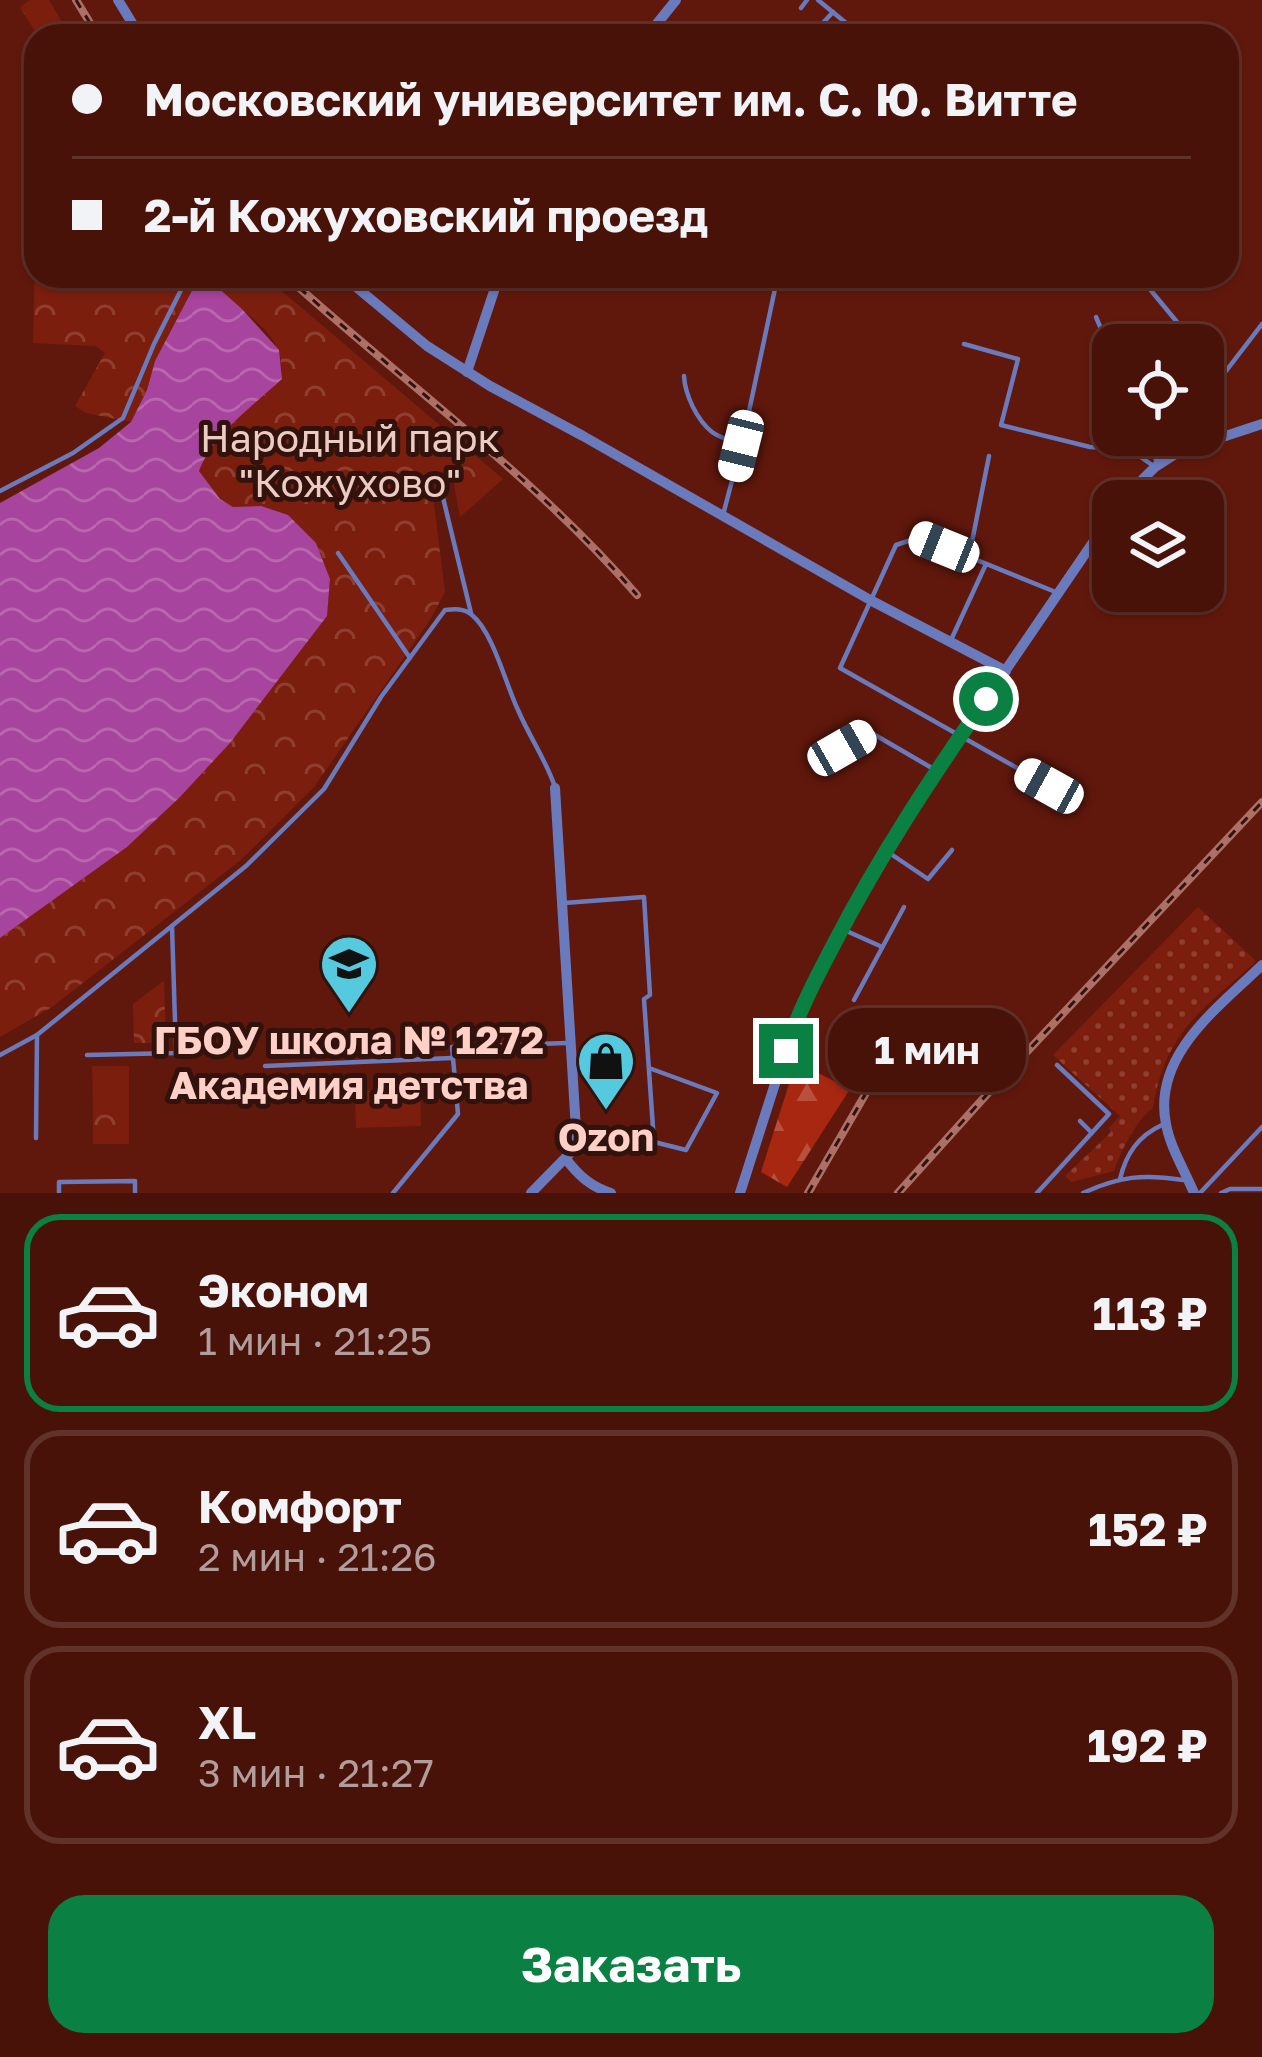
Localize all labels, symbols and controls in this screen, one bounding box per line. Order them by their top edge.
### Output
text: Московский университет им. С. Ю. Витте [144,72,1078,126]
text: 2-й Кожуховский проезд [144,188,708,242]
map controls [1092,324,1224,612]
button: locate [1092,324,1224,456]
car [715,407,767,485]
park label: Народный парк "Кожухово" [200,414,500,506]
button: layers [1092,480,1224,612]
car [904,517,984,577]
route start [959,672,1013,726]
car [802,714,882,782]
car [1009,753,1089,819]
school or university icon: ГБОУ школа № 1272 Академия детства [318,933,380,1015]
callout: 1 мин [828,1009,1026,1093]
place label: ГБОУ школа № 1272 Академия детства [154,1016,544,1108]
route end [759,1024,813,1078]
text: 1 мин [874,1026,980,1073]
shop icon: Ozon [575,1030,637,1112]
place label: Ozon [558,1113,654,1160]
icon: car [54,1259,162,1367]
text: Эконом [198,1263,369,1317]
text: 113 ₽ [1093,1286,1208,1340]
text: 1 мин · 21:25 [198,1317,432,1364]
icon: car [54,1475,162,1583]
text: Комфорт [198,1479,402,1533]
text: 152 ₽ [1088,1502,1208,1556]
text: 2 мин · 21:26 [198,1533,437,1580]
icon: car [54,1691,162,1799]
text: XL [198,1695,256,1749]
text: 192 ₽ [1087,1718,1208,1772]
text: 3 мин · 21:27 [198,1749,434,1796]
button: Заказать [48,1895,1214,2033]

